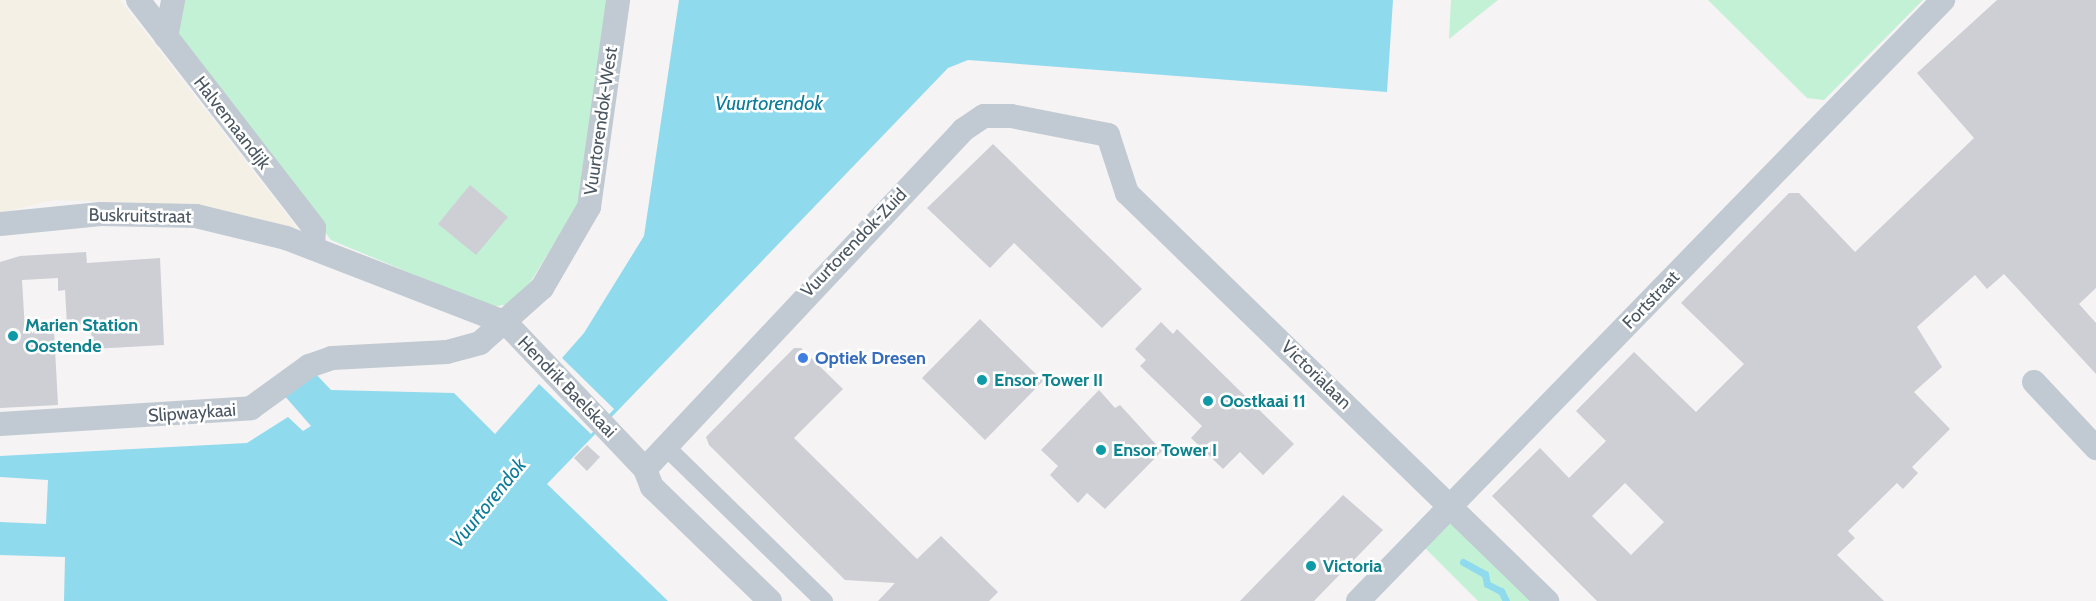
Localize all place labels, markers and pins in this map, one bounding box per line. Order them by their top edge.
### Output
place label: Marien Station Oostende [25,315,138,358]
marker: Marien Station Oostende [6,329,20,343]
place label: Optiek Dresen [815,347,926,369]
marker: Optiek Dresen [796,351,810,365]
place label: Ensor Tower II [994,369,1103,391]
marker: Ensor Tower II [975,373,989,387]
place label: Oostkaai 11 [1220,390,1306,412]
marker: Oostkaai 11 [1201,394,1215,408]
place label: Ensor Tower I [1113,439,1217,461]
marker: Ensor Tower I [1094,443,1108,457]
place label: Victoria [1323,555,1382,577]
marker: Victoria [1304,559,1318,573]

